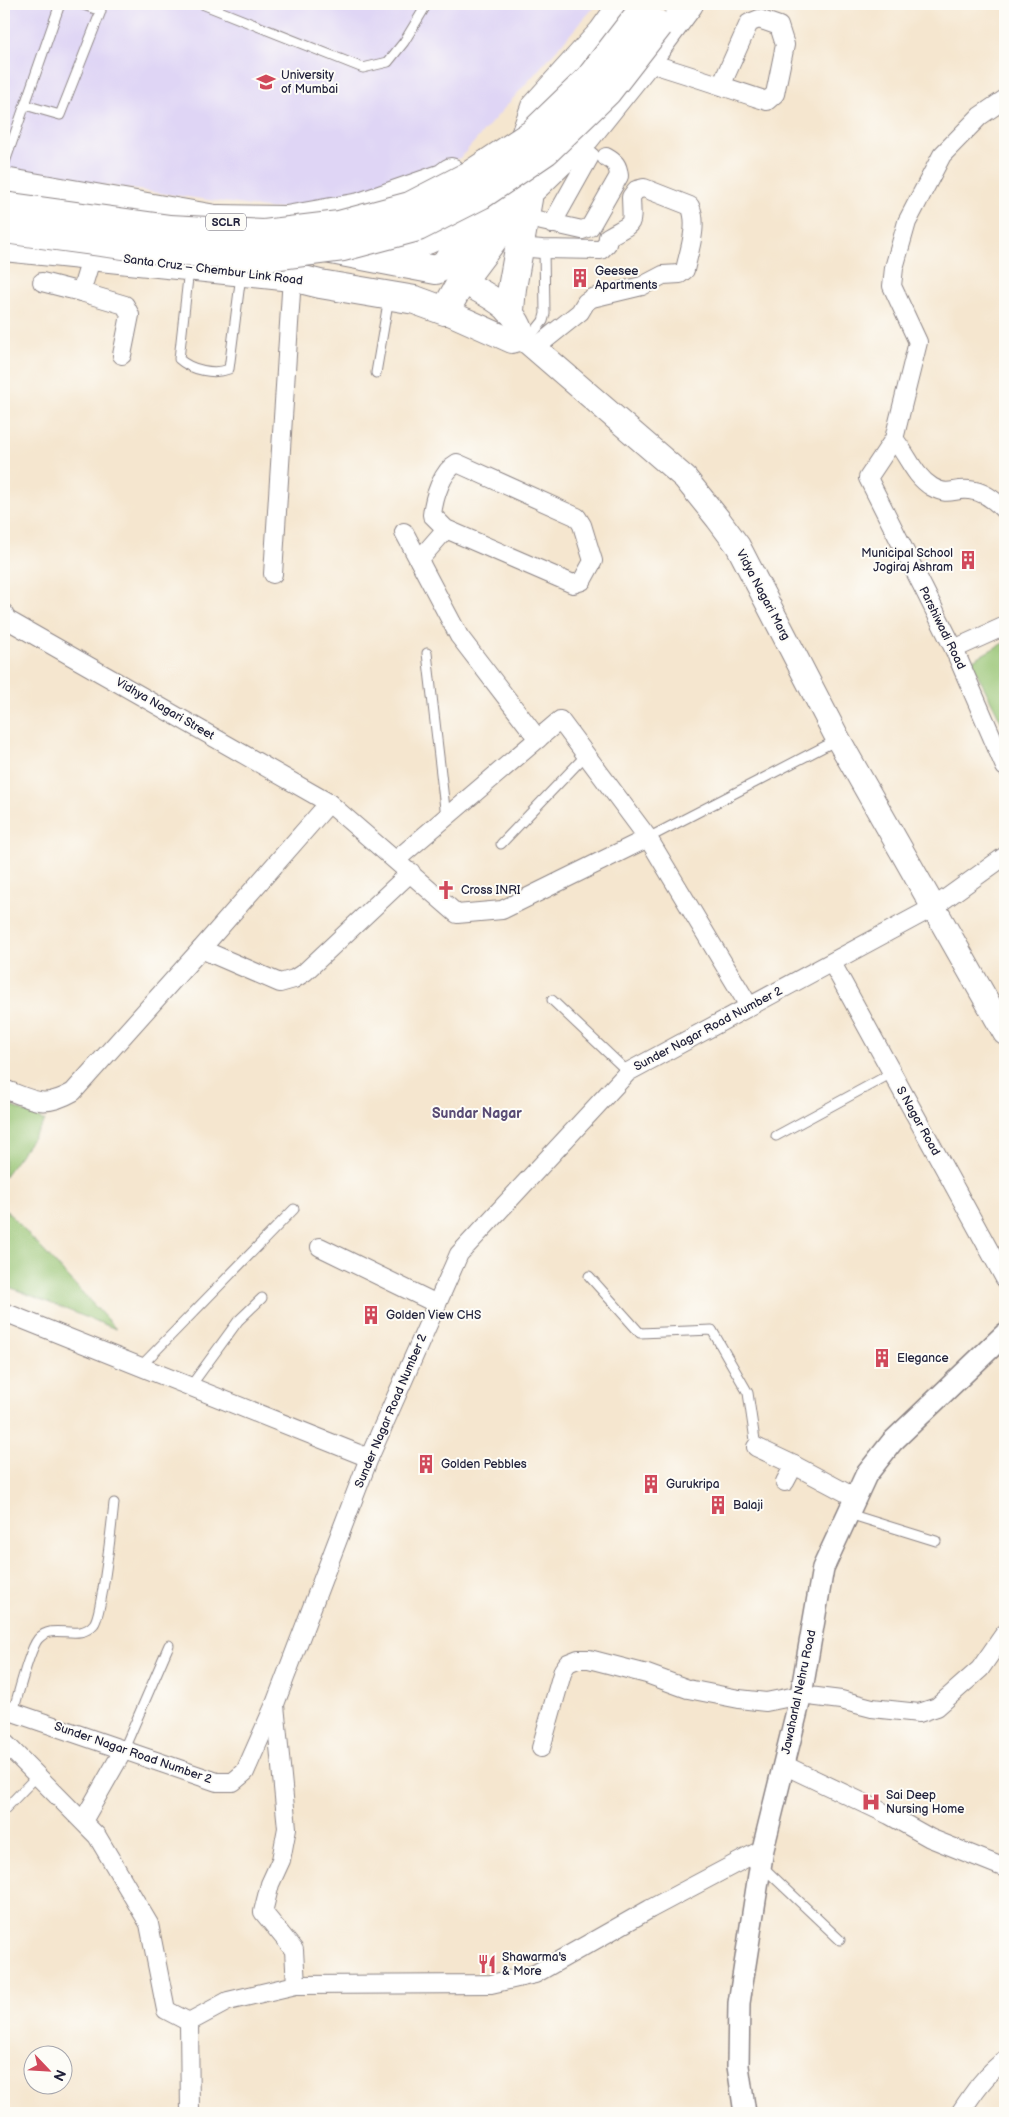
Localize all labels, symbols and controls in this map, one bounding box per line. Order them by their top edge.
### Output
place label: University of Mumbai [281,68,338,97]
school or university icon: University of Mumbai [255,71,277,93]
road number: SCLR [206,213,246,230]
street label: Santa Cruz – Chembur Link Road [122,252,304,288]
place label: Geesee Apartments [595,264,658,293]
building icon: Geesee Apartments [569,267,591,289]
place label: Municipal School Jogiraj Ashram [861,546,953,575]
street label: Vidya Nagari Marg [733,547,793,643]
building icon: Municipal School Jogiraj Ashram [957,549,979,571]
street label: Parshiwadi Road [915,584,969,672]
street label: Vidhya Nagari Street [113,675,217,744]
church icon: Cross INRI [435,879,457,901]
place label: Cross INRI [461,883,521,898]
street label: Sunder Nagar Road Number 2 [631,983,785,1075]
street label: S Nagar Road [893,1084,943,1158]
district label: Sundar Nagar [432,1105,522,1122]
building icon: Golden View CHS [360,1304,382,1326]
place label: Golden View CHS [386,1308,481,1323]
street label: Sunder Nagar Road Number 2 [352,1332,430,1490]
building icon: Elegance [871,1347,893,1369]
place label: Elegance [897,1351,949,1366]
building icon: Golden Pebbles [415,1453,437,1475]
place label: Golden Pebbles [441,1457,527,1472]
building icon: Gurukripa [640,1473,662,1495]
place label: Gurukripa [666,1477,720,1492]
building icon: Balaji [707,1494,729,1516]
place label: Balaji [733,1498,763,1513]
street label: Jawaharlal Nehru Road [778,1628,820,1756]
street label: Sunder Nagar Road Number 2 [52,1719,214,1787]
place label: Sai Deep Nursing Home [886,1788,964,1817]
hospital icon: Sai Deep Nursing Home [860,1791,882,1813]
place label: Shawarma's & More [502,1950,566,1979]
restaurant icon: Shawarma's & More [476,1953,498,1975]
north arrow [22,2044,72,2094]
text: N [49,2067,69,2084]

